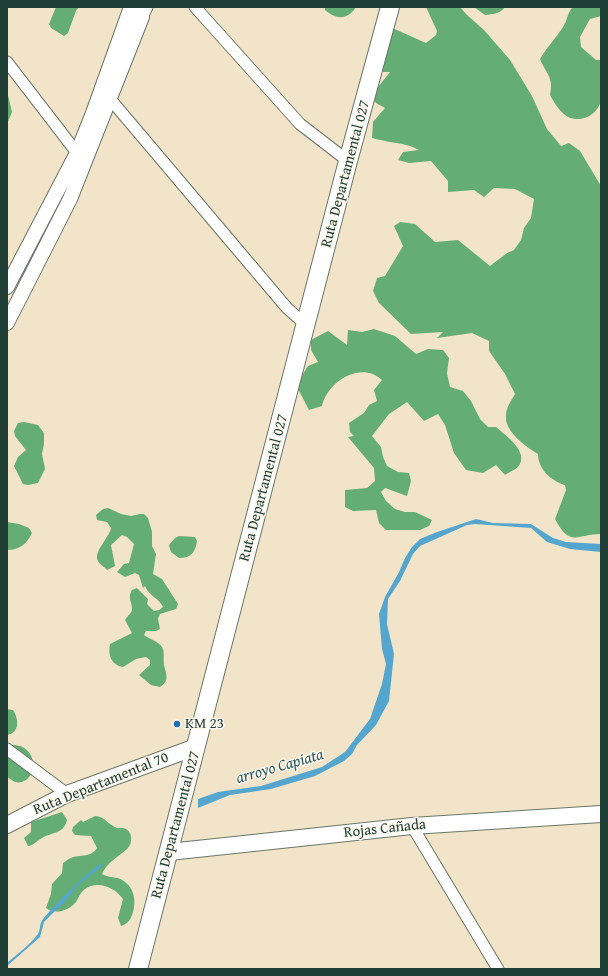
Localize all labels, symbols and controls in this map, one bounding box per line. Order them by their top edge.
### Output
street label: Ruta Departamental 027 [318,98,374,250]
street label: Ruta Departamental 027 [236,412,292,564]
place label: KM 23 [185,715,224,733]
marker: KM 23 [172,719,182,729]
water label: arroyo Capiata [234,745,326,789]
street label: Ruta Departamental 70 [31,749,171,819]
street label: Ruta Departamental 027 [148,749,204,901]
street label: Rojas Cañada [343,816,427,842]

